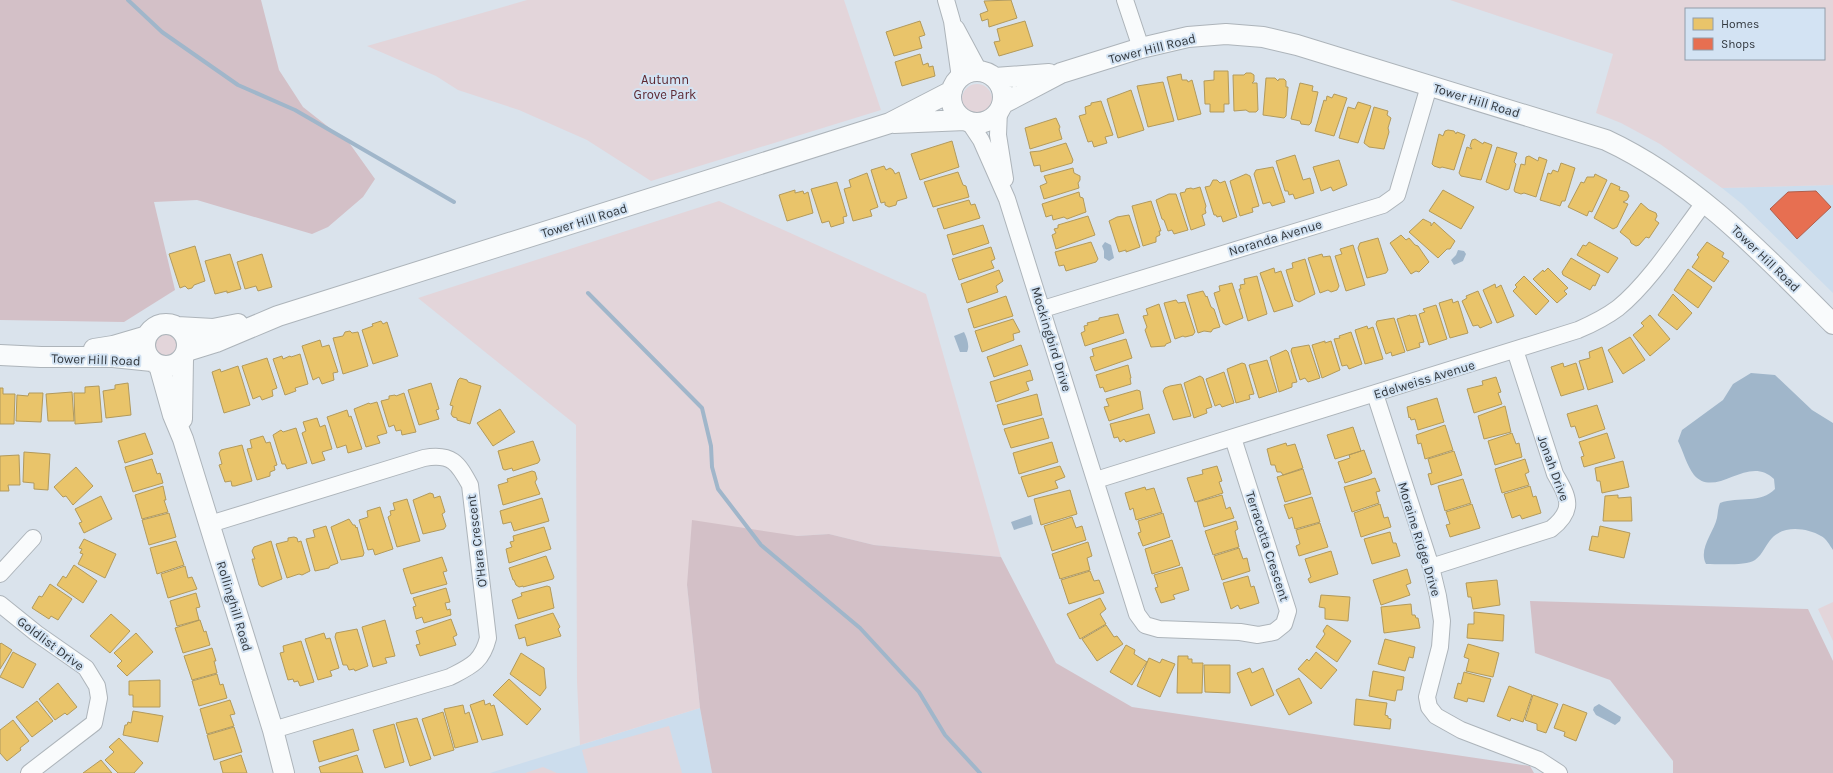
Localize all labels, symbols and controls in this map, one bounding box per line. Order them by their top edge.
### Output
legend [1685,8,1825,60]
text: Homes [1721,17,1759,31]
street label: Tower Hill Road [1107,30,1197,67]
text: Shops [1721,37,1755,51]
park label: Autumn Grove Park [634,72,696,102]
street label: Tower Hill Road [1432,80,1522,121]
street label: Tower Hill Road [539,200,629,241]
street label: Noranda Avenue [1227,216,1324,259]
street label: Tower Hill Road [1728,222,1803,295]
street label: Mockingbird Drive [1028,285,1075,394]
street label: Tower Hill Road [51,350,141,369]
street label: Edelweiss Avenue [1372,357,1477,402]
street label: Jonah Drive [1535,433,1572,503]
street label: Moraine Ridge Drive [1395,480,1444,598]
street label: Terracotta Crescent [1243,489,1292,603]
street label: O'Hara Crescent [463,494,490,588]
street label: Rollinghill Road [214,559,255,653]
street label: Goldlist Drive [14,613,87,674]

